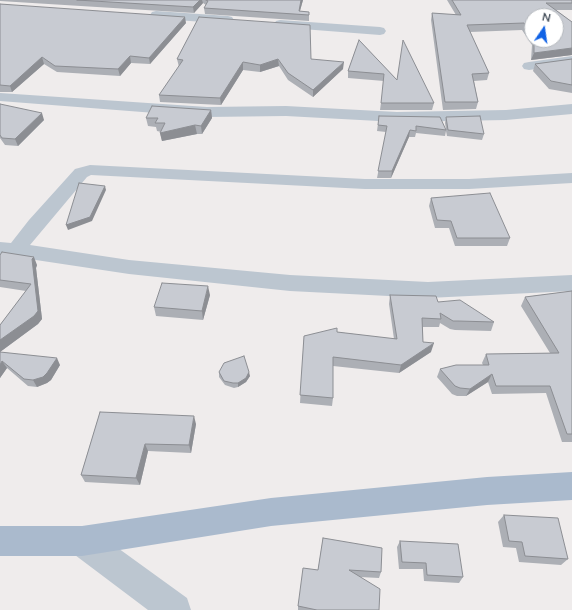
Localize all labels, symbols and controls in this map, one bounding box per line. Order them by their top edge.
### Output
north arrow [524,8,564,48]
text: N [541,10,552,24]

